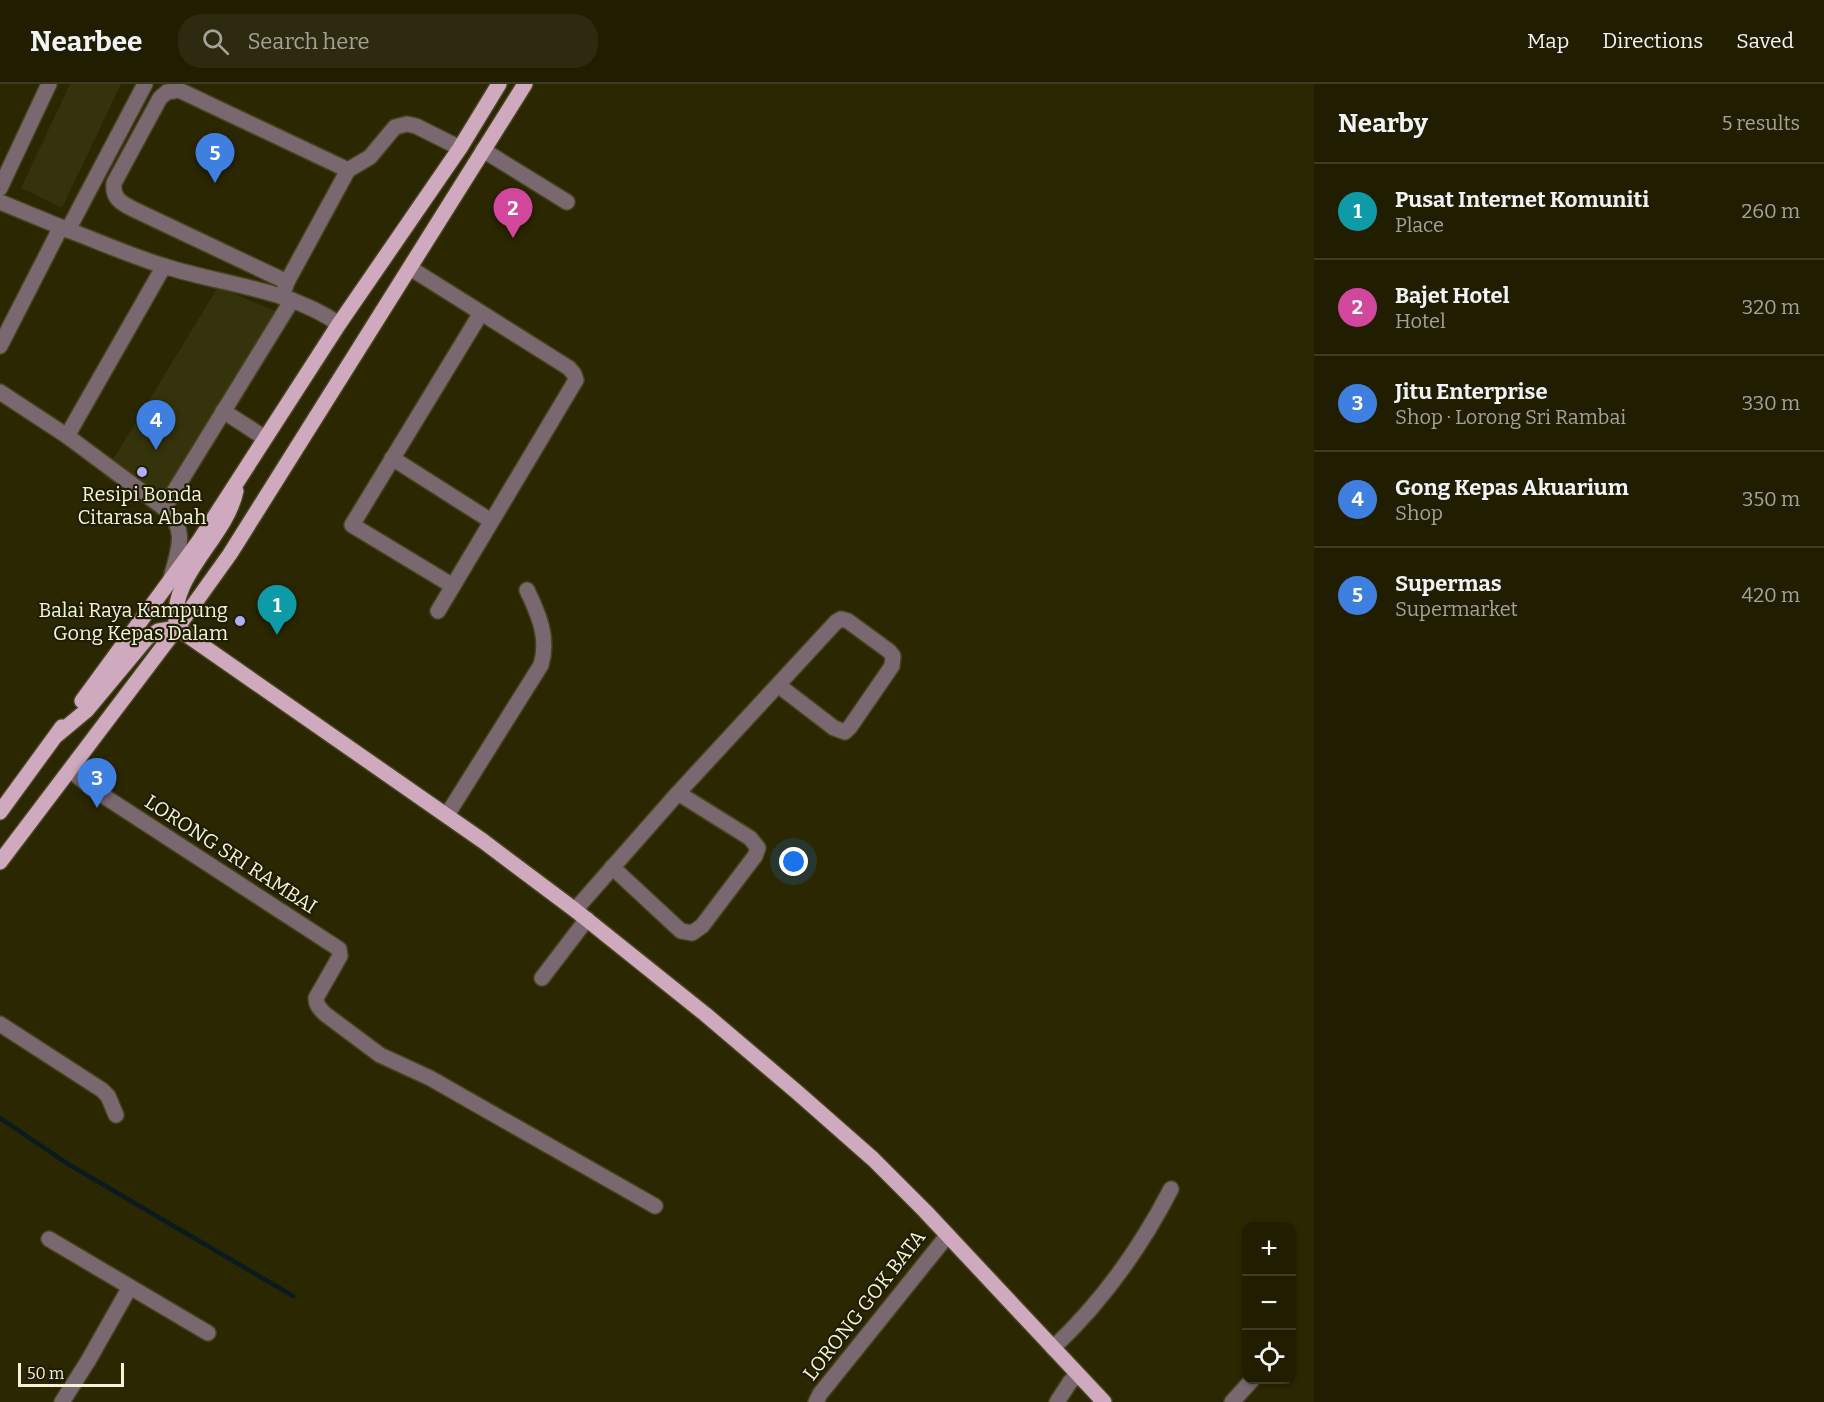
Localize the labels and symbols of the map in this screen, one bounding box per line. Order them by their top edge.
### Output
pin: 5 [196,134,234,183]
pin: 2 [494,188,532,238]
pin: 4 [136,400,176,450]
marker: Resipi Bonda Citarasa Abah [135,465,149,479]
place label: Resipi Bonda Citarasa Abah [78,482,207,529]
pin: 1 [258,586,296,635]
place label: Balai Raya Kampung Gong Kepas Dalam [38,598,228,645]
marker: Balai Raya Kampung Gong Kepas Dalam [233,614,247,628]
pin: 3 [78,758,116,808]
street label: LORONG SRI RAMBAI [140,789,322,919]
your location [779,847,808,876]
street label: LORONG GOK BATA [798,1224,931,1385]
scale bar [18,1360,124,1388]

